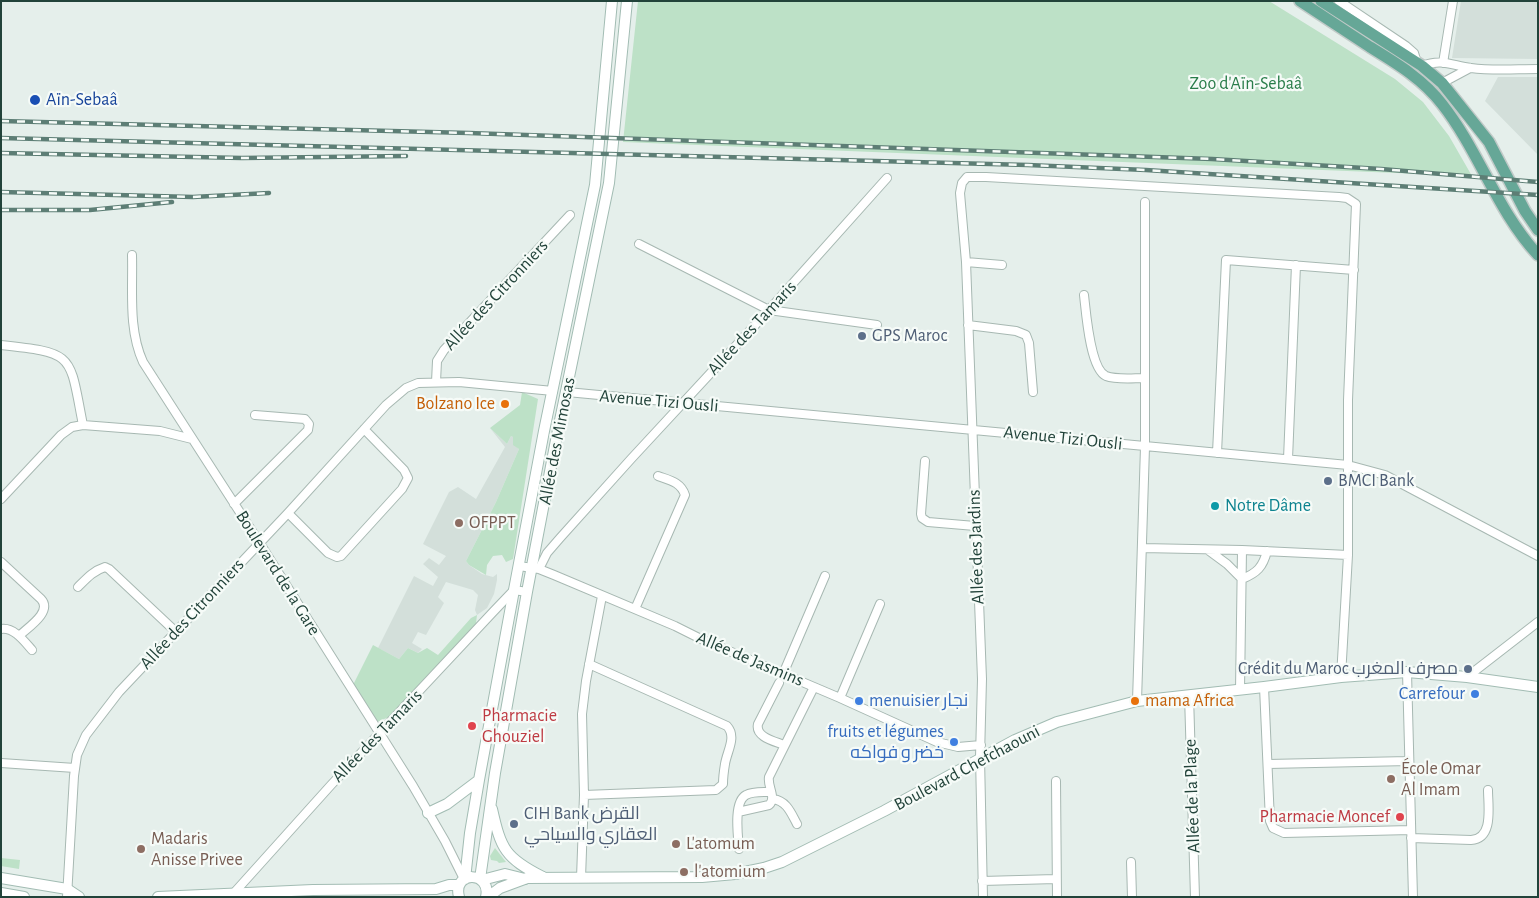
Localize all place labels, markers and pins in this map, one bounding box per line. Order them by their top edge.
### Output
place label: Aïn-Sebaâ [46,89,118,111]
marker: Aïn-Sebaâ [28,93,42,107]
place label: GPS Maroc [872,325,947,347]
marker: GPS Maroc [856,330,868,342]
place label: Bolzano Ice [416,393,495,415]
marker: Bolzano Ice [499,398,511,410]
place label: BMCI Bank [1338,470,1414,492]
marker: BMCI Bank [1322,475,1334,487]
place label: Notre Dâme [1225,495,1311,517]
marker: Notre Dâme [1209,500,1221,512]
place label: OFPPT [469,512,516,534]
marker: OFPPT [453,517,465,529]
place label: Crédit du Maroc مصرف المغرب [1238,658,1458,680]
marker: Crédit du Maroc مصرف المغرب [1462,663,1474,675]
place label: Carrefour [1399,683,1465,705]
marker: Carrefour [1469,688,1481,700]
place label: menuisier نجار [869,690,968,712]
place label: mama Africa [1145,690,1234,712]
marker: menuisier نجار [853,695,865,707]
marker: mama Africa [1129,695,1141,707]
place label: Pharmacie Ghouziel [482,705,557,748]
marker: Pharmacie Ghouziel [466,720,478,732]
place label: fruits et légumes خضر و فواكه [827,721,944,764]
marker: fruits et légumes خضر و فواكه [948,736,960,748]
place label: École Omar Al Imam [1401,758,1480,801]
marker: École Omar Al Imam [1385,773,1397,785]
place label: CIH Bank القرض العقاري والسياحي [524,803,657,846]
place label: Pharmacie Moncef [1260,806,1390,828]
marker: Pharmacie Moncef [1394,811,1406,823]
marker: CIH Bank القرض العقاري والسياحي [508,818,520,830]
place label: Madaris Anisse Privee [151,828,243,871]
place label: L'atomum [686,833,755,855]
marker: L'atomum [670,838,682,850]
marker: Madaris Anisse Privee [135,843,147,855]
place label: l'atomium [694,861,766,883]
marker: l'atomium [678,866,690,878]

